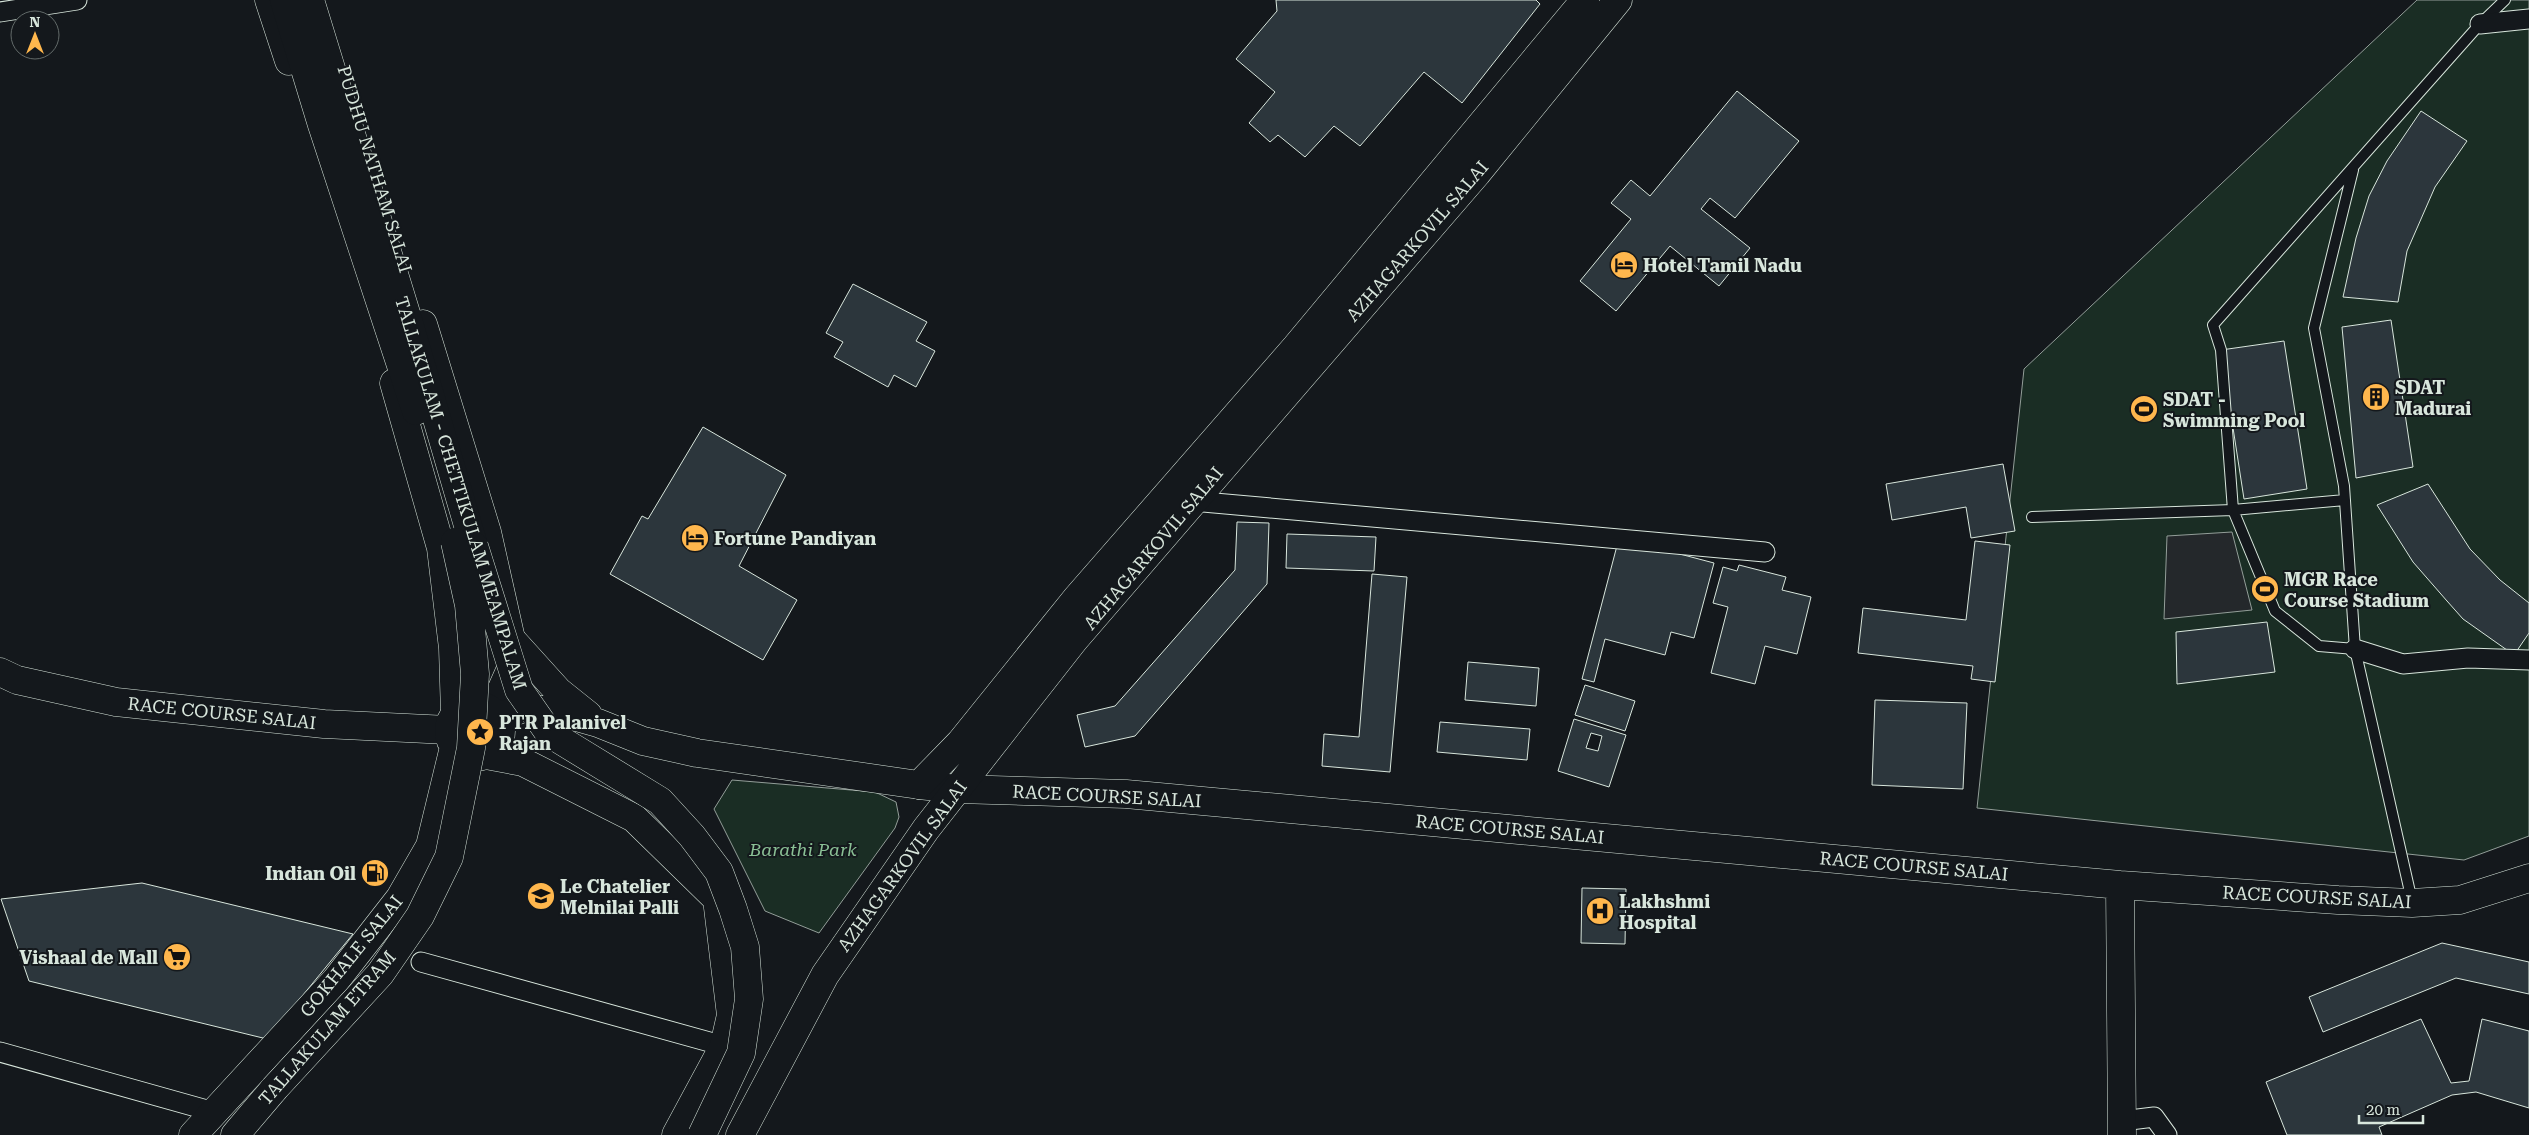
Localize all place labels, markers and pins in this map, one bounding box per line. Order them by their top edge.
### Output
hotel icon: Hotel Tamil Nadu [1609,250,1639,280]
place label: Hotel Tamil Nadu [1643,255,1802,276]
place label: SDAT Madurai [2395,377,2471,419]
building icon: SDAT Madurai [2361,382,2391,412]
place label: SDAT - Swimming Pool [2163,389,2305,431]
sports icon: SDAT - Swimming Pool [2129,394,2159,424]
hotel icon: Fortune Pandiyan [680,523,710,553]
place label: Fortune Pandiyan [714,528,876,549]
place label: MGR Race Course Stadium [2284,569,2430,611]
sports icon: MGR Race Course Stadium [2250,574,2280,604]
place label: PTR Palanivel Rajan [499,712,626,754]
place icon: PTR Palanivel Rajan [465,717,495,747]
fuel station icon: Indian Oil [360,858,390,888]
place label: Indian Oil [265,863,356,884]
place label: Le Chatelier Melnilai Palli [560,876,679,918]
school or university icon: Le Chatelier Melnilai Palli [526,881,556,911]
place label: Lakhshmi Hospital [1619,891,1710,933]
hospital icon: Lakhshmi Hospital [1585,896,1615,926]
supermarket icon: Vishaal de Mall [162,942,192,972]
place label: Vishaal de Mall [19,947,158,968]

